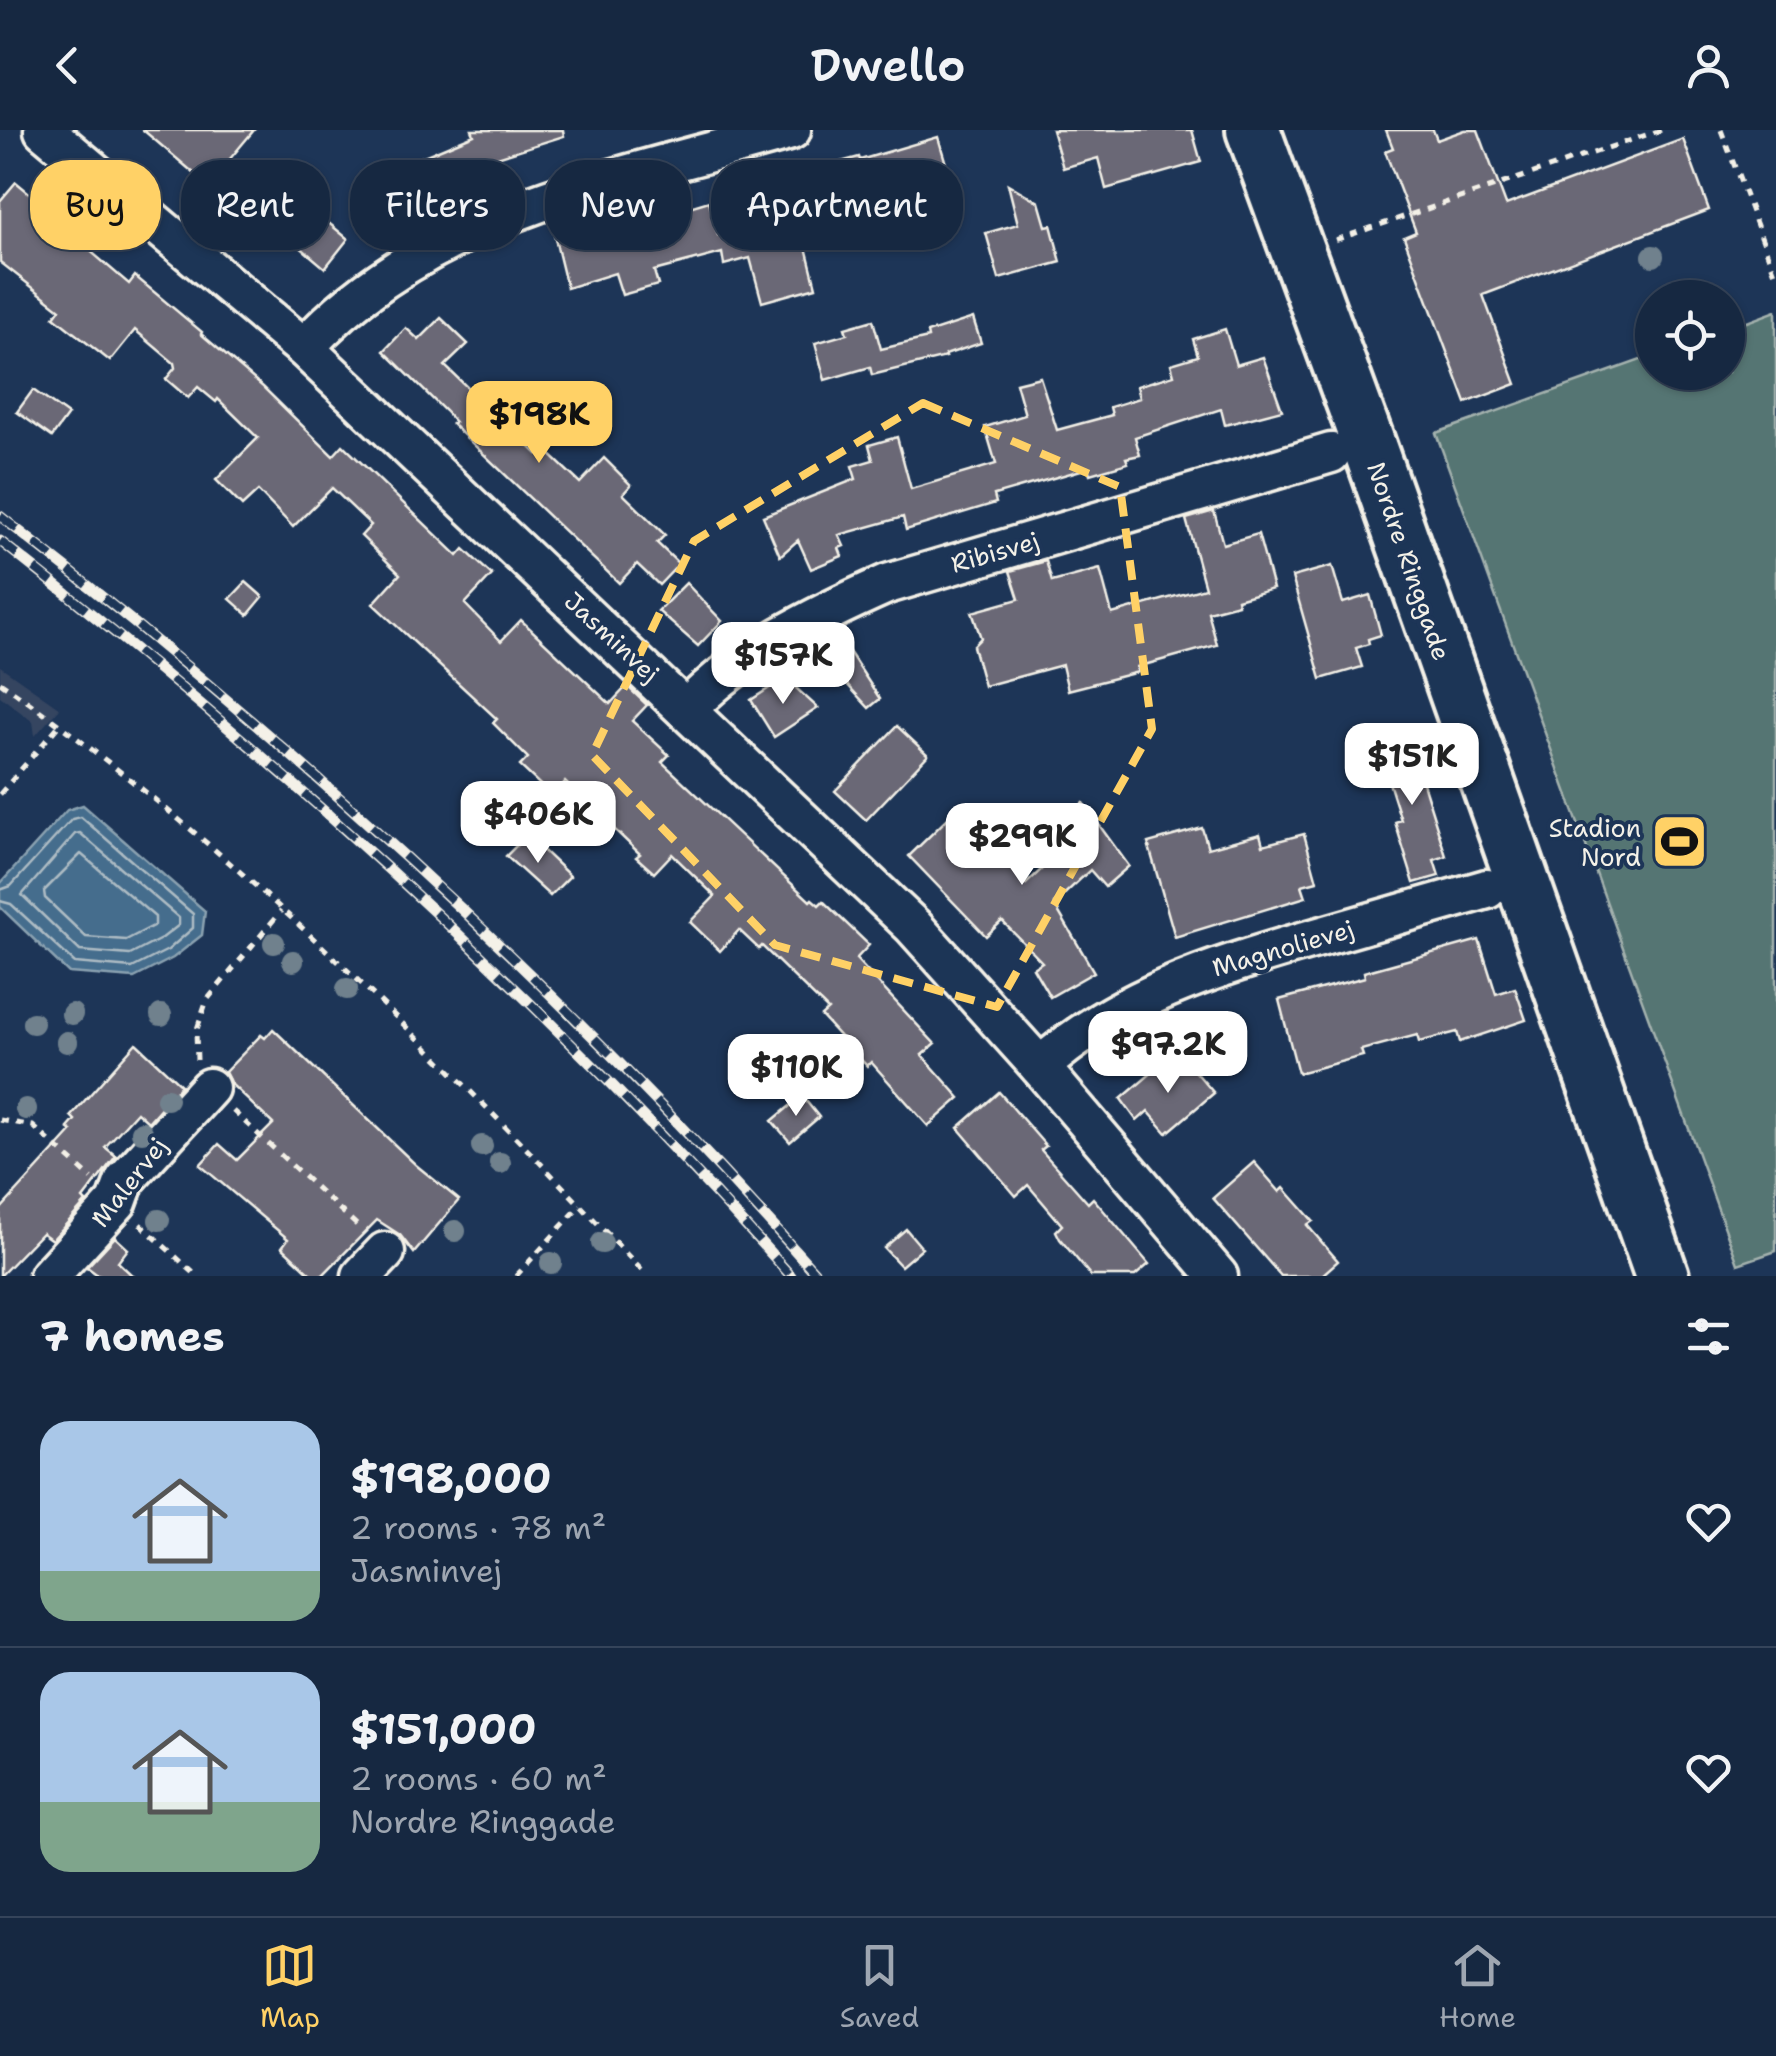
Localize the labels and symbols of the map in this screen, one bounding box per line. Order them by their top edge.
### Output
pin: $198K [469,381,609,466]
street label: Nordre Ringgade [1359,457,1459,665]
street label: Ribisvej [947,523,1043,581]
street label: Jasminvej [557,584,667,690]
pin: $157K [713,622,853,707]
pin: $151K [1342,723,1482,808]
pin: $406K [468,781,608,866]
pin: $299K [952,803,1092,888]
place label: Stadion Nord [1549,811,1641,874]
sports icon: Stadion Nord [1650,812,1710,872]
street label: Magnolievej [1208,912,1358,984]
pin: $97.2K [1087,1011,1249,1096]
pin: $110K [726,1034,866,1119]
street label: Malervej [83,1130,175,1234]

